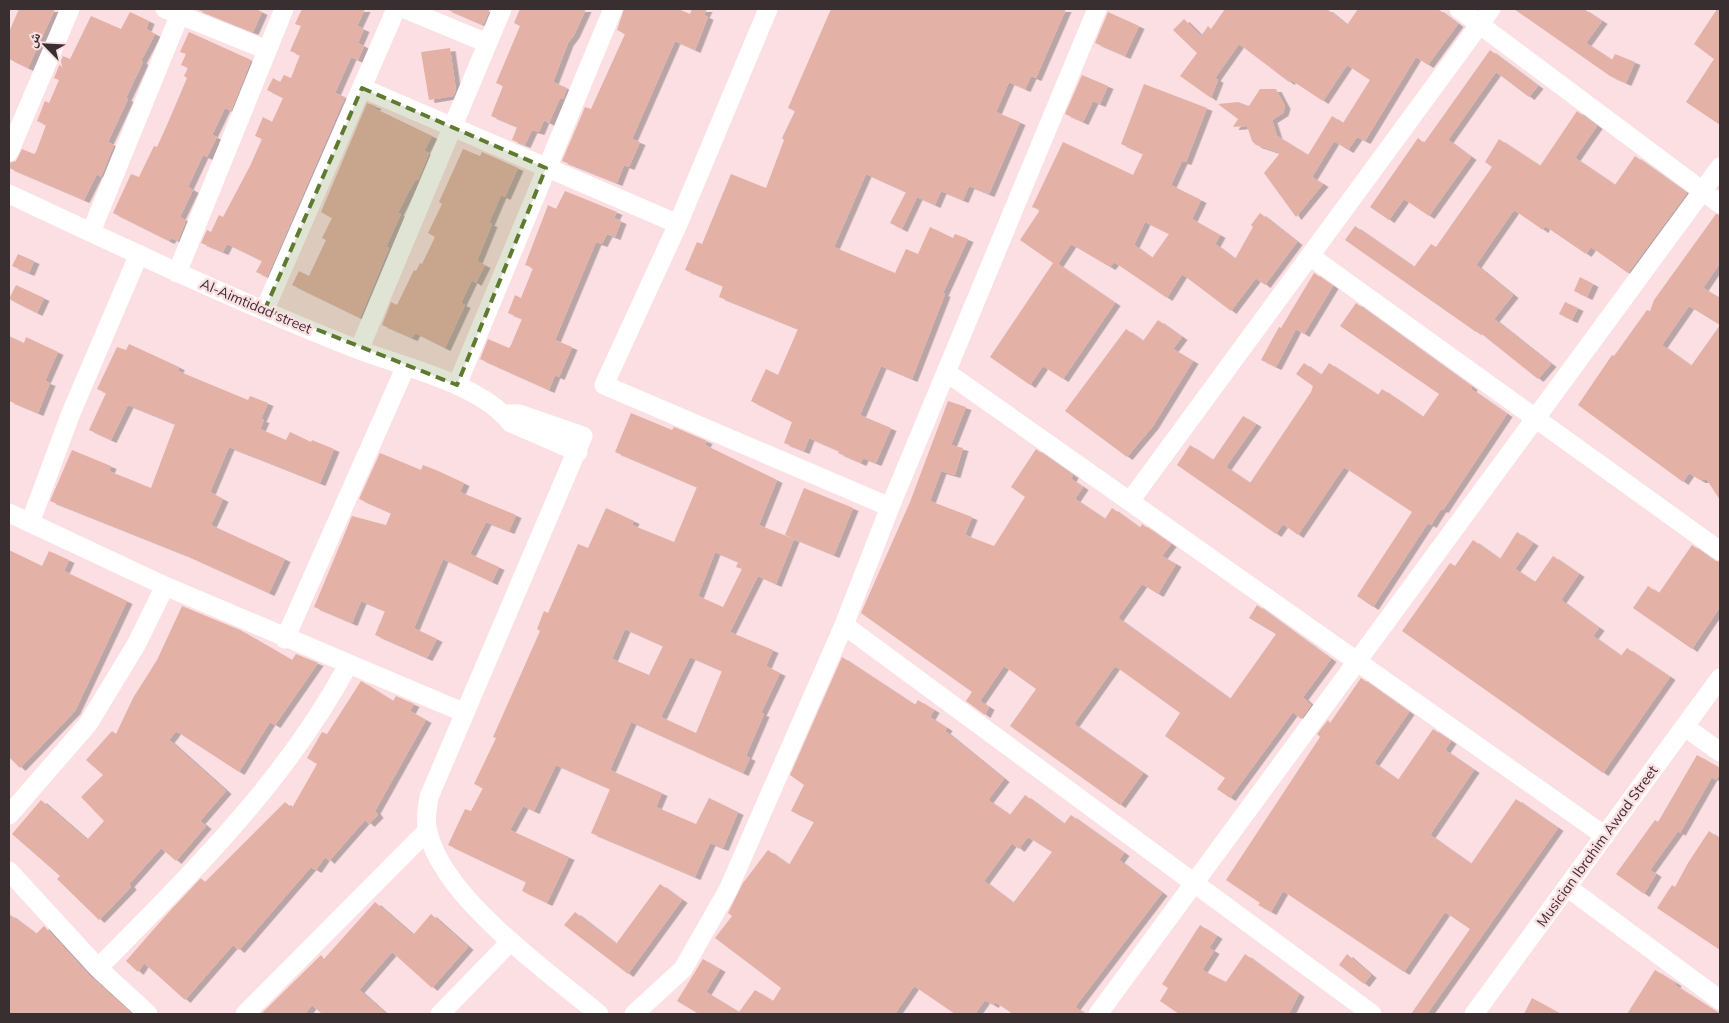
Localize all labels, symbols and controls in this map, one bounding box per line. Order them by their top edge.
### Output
north arrow [20,20,70,70]
text: ش [22,29,44,50]
street label: Al-Aimtidad street [198,274,314,338]
street label: Musician Ibrahim Awad Street [1532,762,1662,930]

